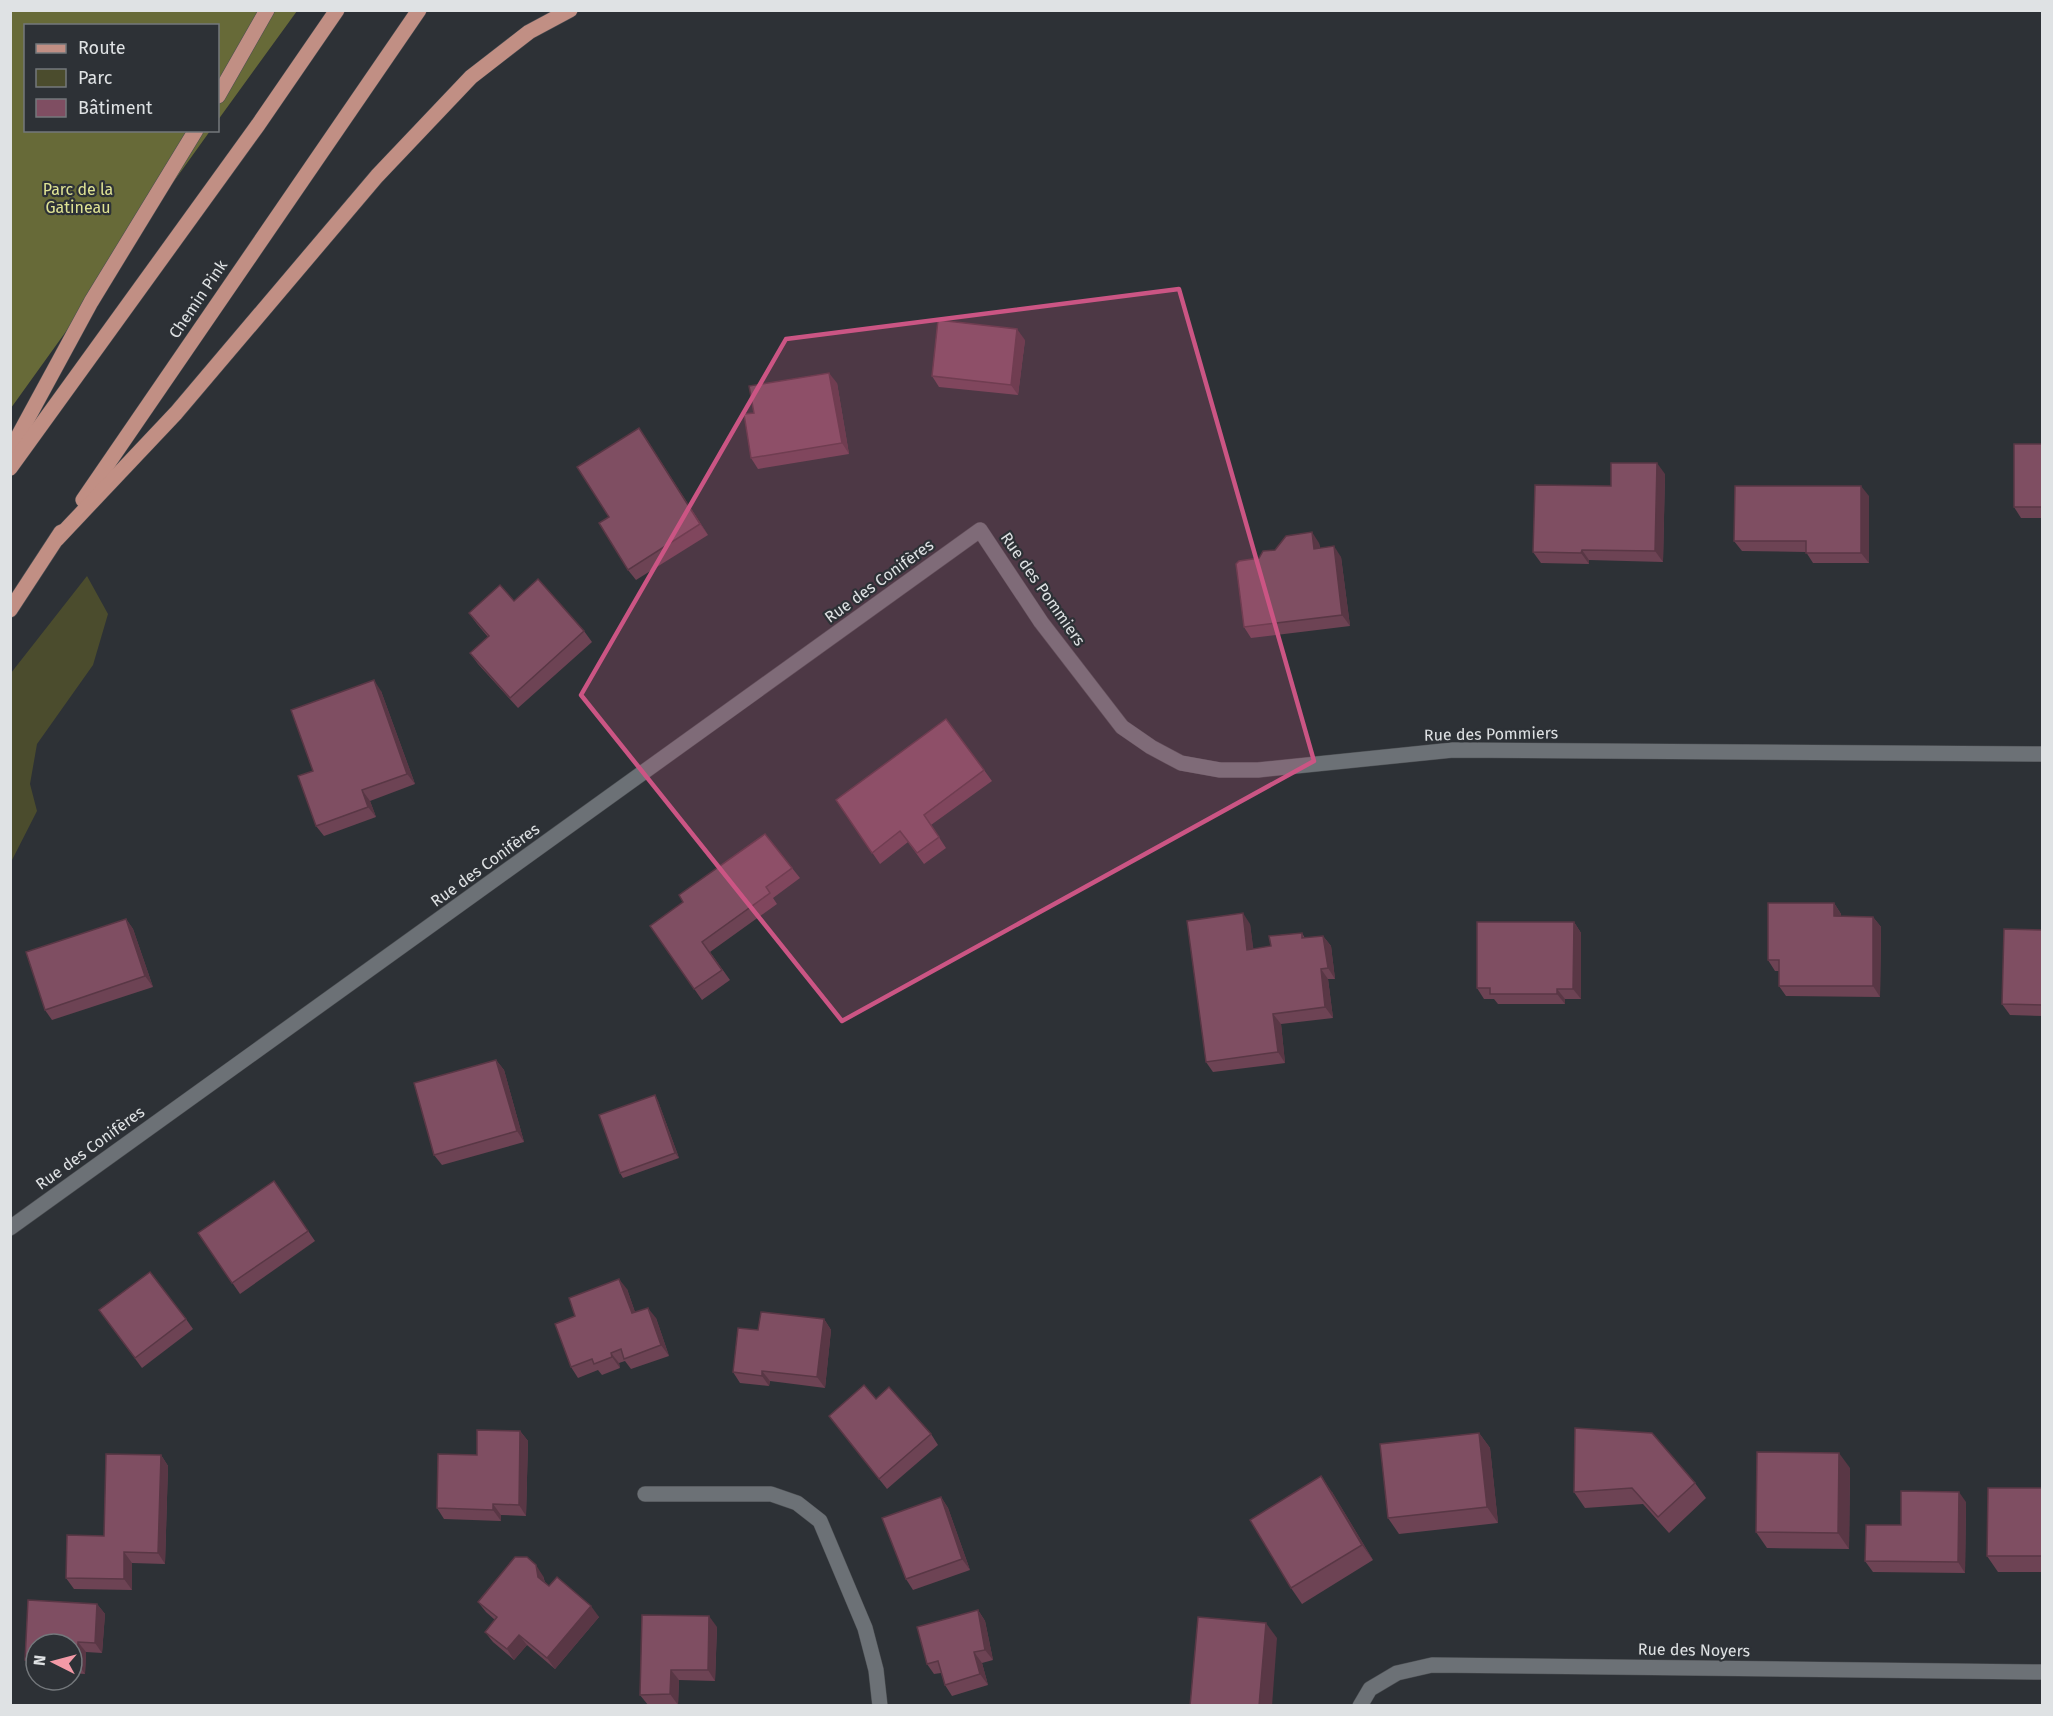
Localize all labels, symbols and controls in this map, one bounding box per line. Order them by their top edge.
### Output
legend [24,24,219,132]
text: Route [78,37,126,59]
text: Parc [78,67,113,89]
text: Bâtiment [78,97,153,119]
park label: Parc de la Gatineau [43,180,113,217]
street label: Chemin Pink [165,256,232,342]
street label: Rue des Pommiers [997,529,1089,649]
street label: Rue des Conifères [821,535,937,627]
street label: Rue des Pommiers [1424,723,1558,745]
street label: Rue des Conifères [427,819,543,911]
street label: Rue des Conifères [32,1102,148,1194]
north arrow [24,1632,84,1692]
street label: Rue des Noyers [1638,1640,1750,1660]
text: N [30,1654,50,1667]

